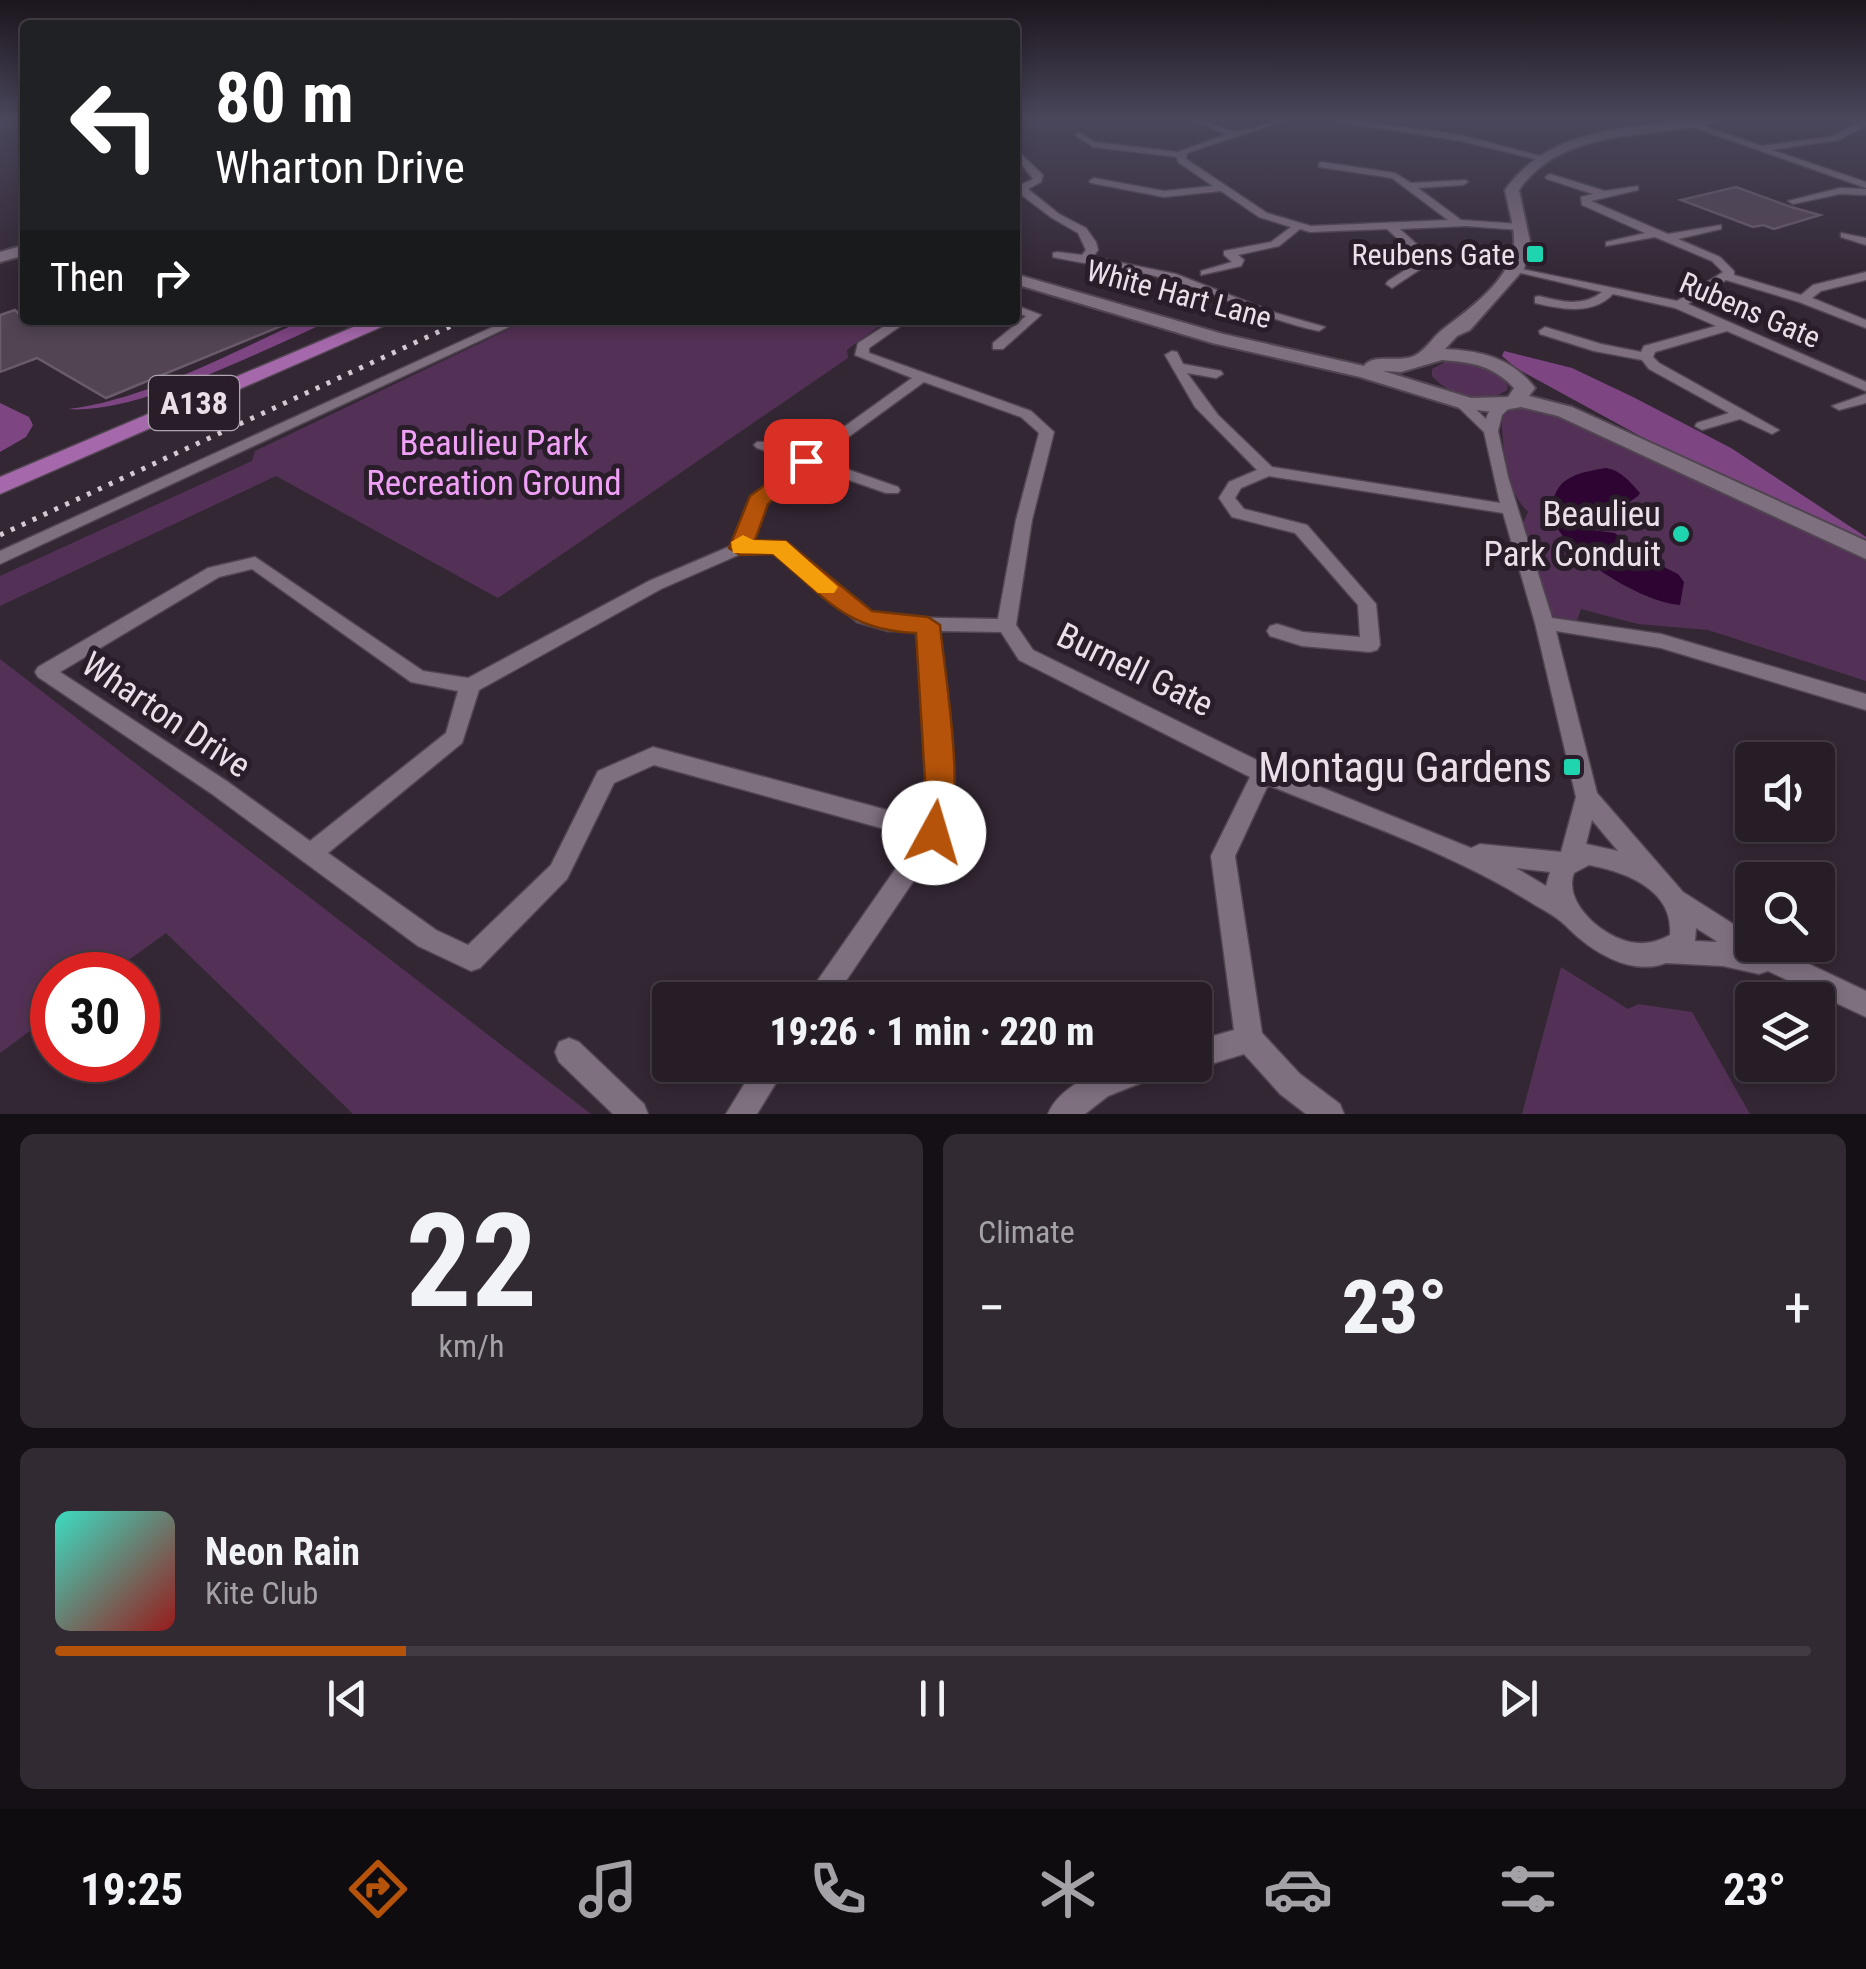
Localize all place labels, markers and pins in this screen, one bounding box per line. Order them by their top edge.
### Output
place label: Reubens Gate [1352,237,1515,272]
marker: Reubens Gate [1524,243,1546,265]
pin [764,419,849,504]
place label: Beaulieu Park Conduit [1484,494,1661,575]
marker: Beaulieu Park Conduit [1670,523,1692,545]
place label: Montagu Gardens [1258,743,1552,792]
marker: Montagu Gardens [1561,756,1583,778]

